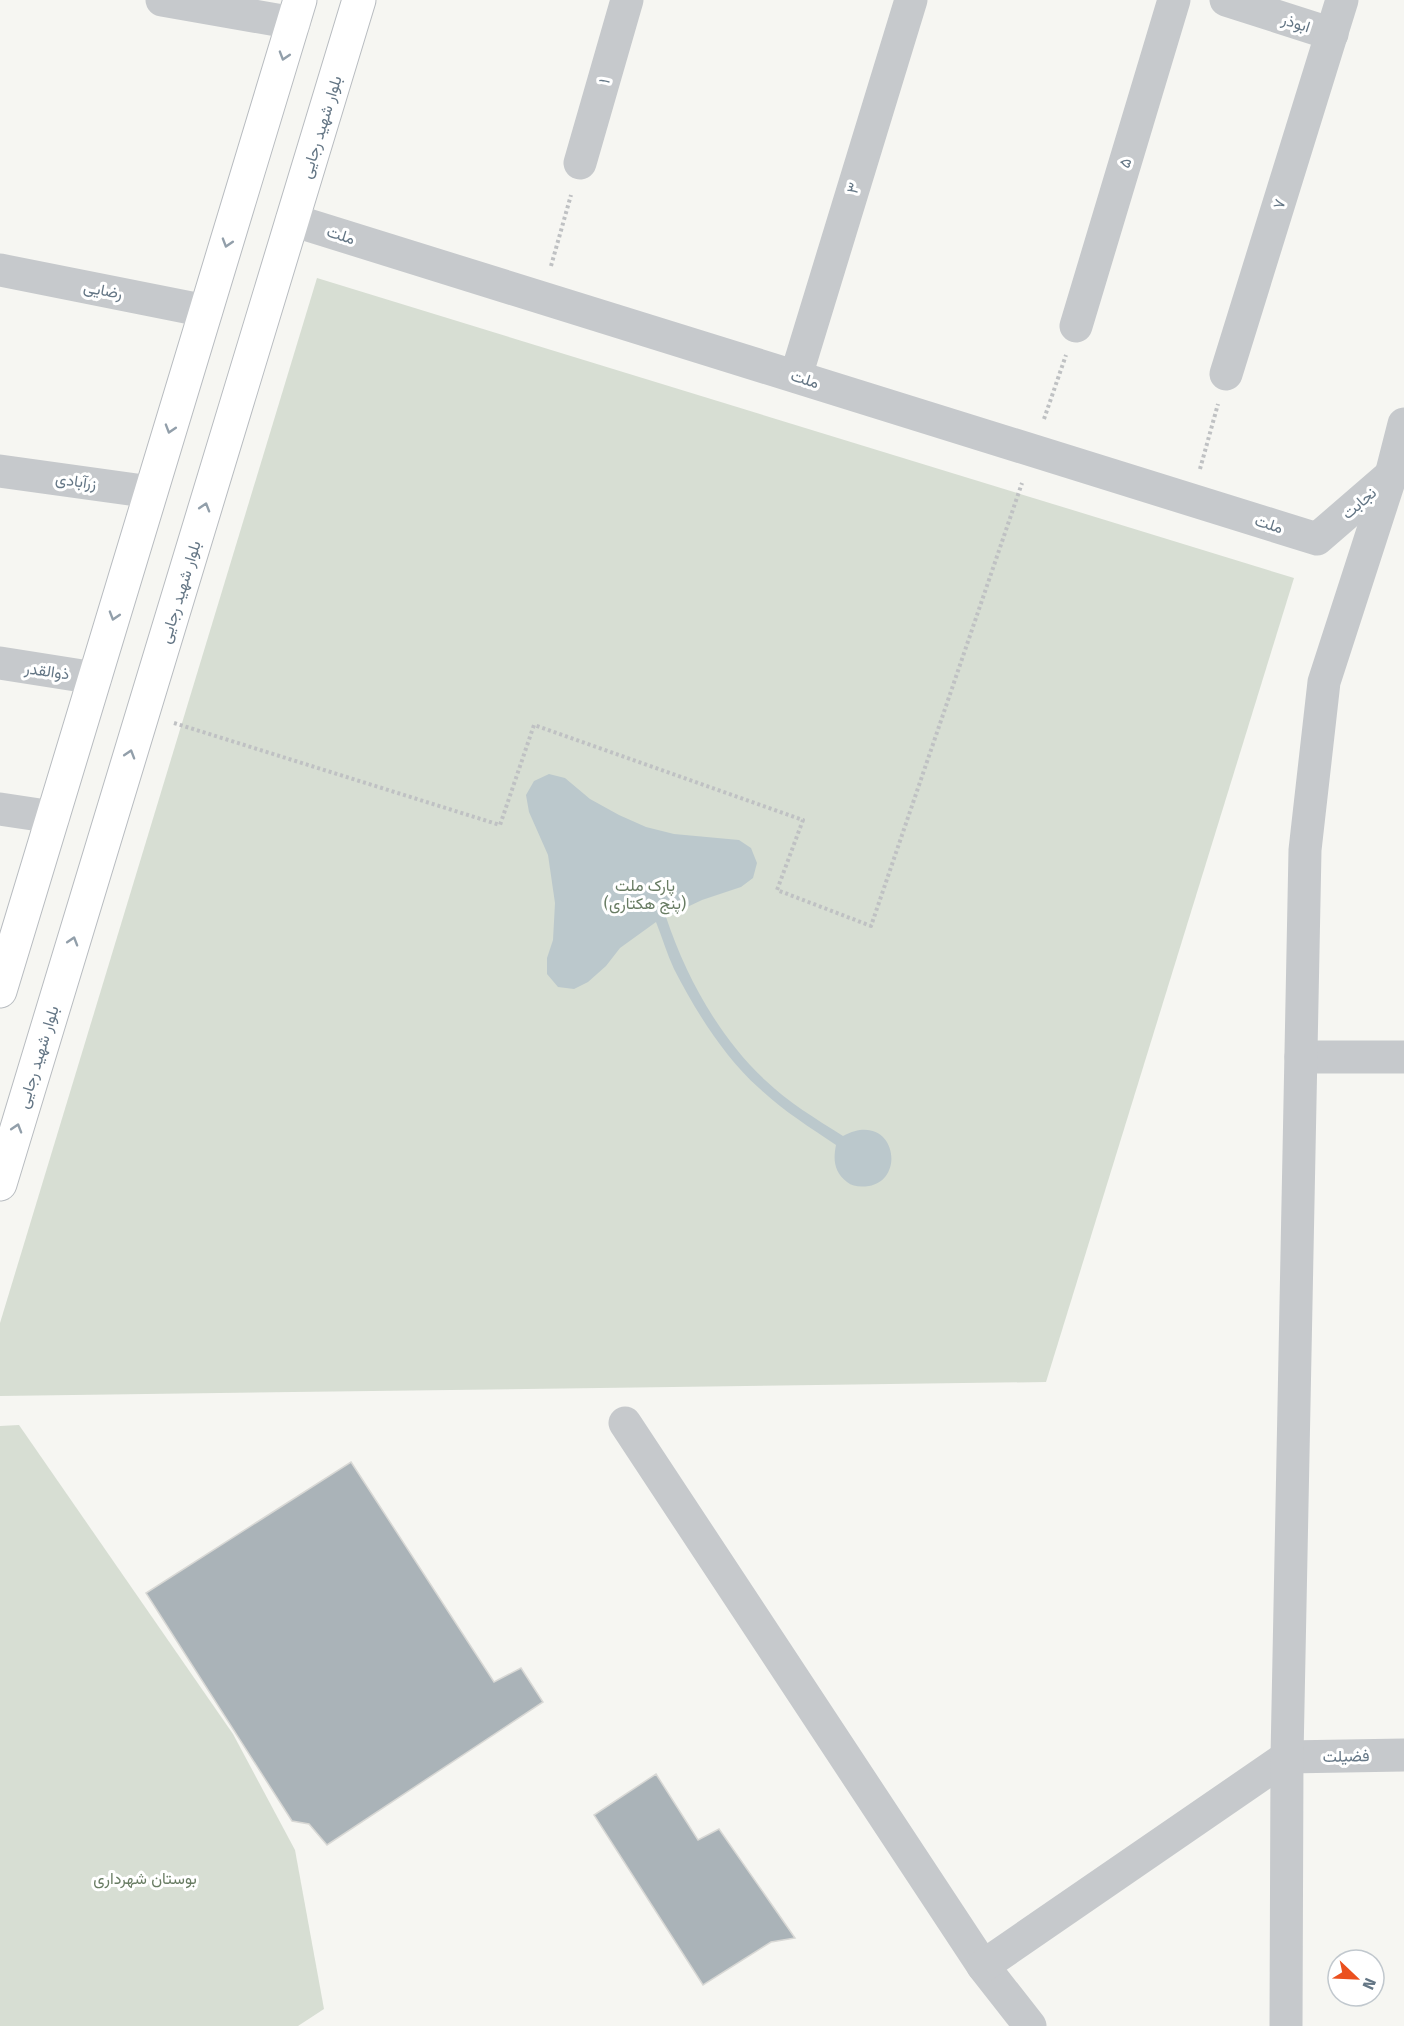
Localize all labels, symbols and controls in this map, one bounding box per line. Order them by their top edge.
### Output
street label: ابوذر [1278,9,1313,37]
one-way arrow [279,50,291,61]
street label: بلوار شهید رجایی [296,73,347,181]
street label: ۱ [594,76,614,86]
street label: ۵ [1115,156,1135,170]
street label: ۳ [842,180,864,196]
street label: ۷ [1269,197,1289,211]
street label: ملت [325,222,357,248]
one-way arrow [222,237,234,248]
street label: رضایی [82,277,124,304]
street label: ملت [789,366,821,392]
one-way arrow [165,423,177,434]
street label: زرآبادی [54,469,98,494]
street label: نجابت [1338,483,1380,523]
one-way arrow [198,503,210,513]
street label: ملت [1253,511,1285,537]
street label: بلوار شهید رجایی [155,538,206,646]
one-way arrow [109,610,121,621]
street label: ذوالقدر [22,658,71,685]
one-way arrow [123,749,135,760]
park label: پارک ملت (پنج هکتاری) [604,876,686,915]
one-way arrow [66,936,78,947]
street label: بلوار شهید رجایی [13,1003,64,1111]
one-way arrow [10,1123,22,1133]
street label: فضیلت [1322,1746,1370,1766]
park label: بوستان شهرداری [93,1869,197,1889]
north arrow [1326,1948,1386,2008]
text: N [1359,1975,1380,1992]

